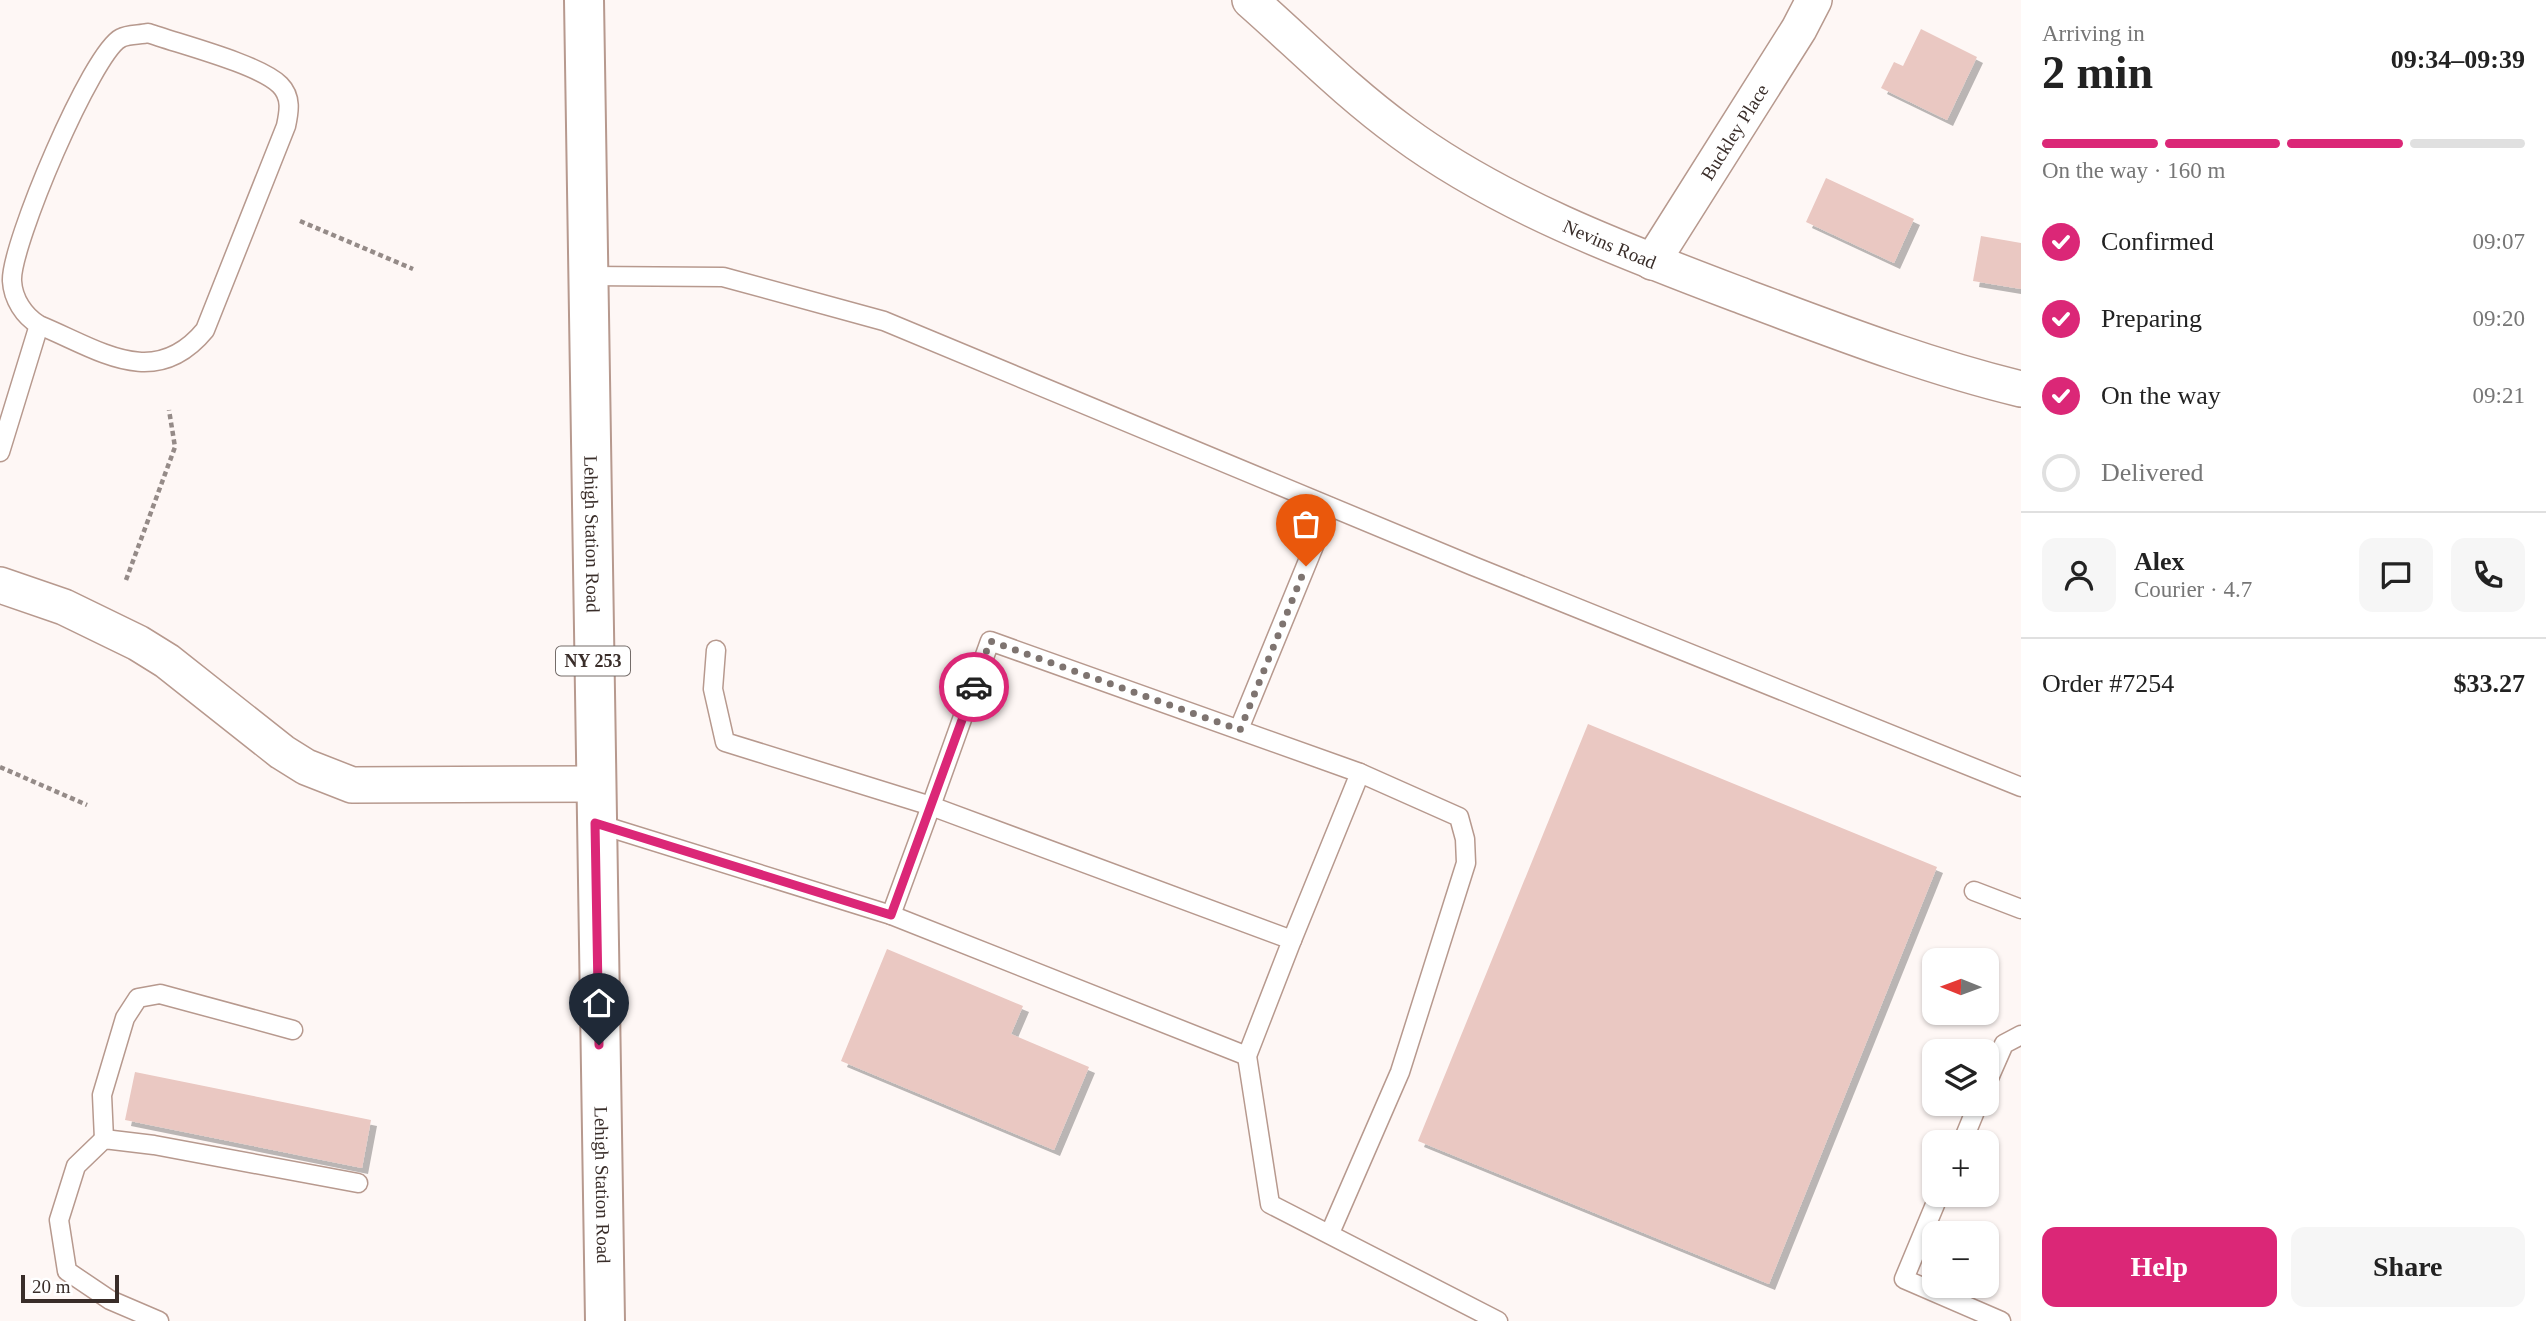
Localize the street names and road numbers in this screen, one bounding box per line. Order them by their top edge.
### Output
street label: Buckley Place [1696,80,1772,184]
street label: Nevins Road [1560,215,1660,273]
street label: Lehigh Station Road [581,455,604,613]
road number: NY 253 [556,646,630,676]
street label: Lehigh Station Road [591,1106,615,1264]

